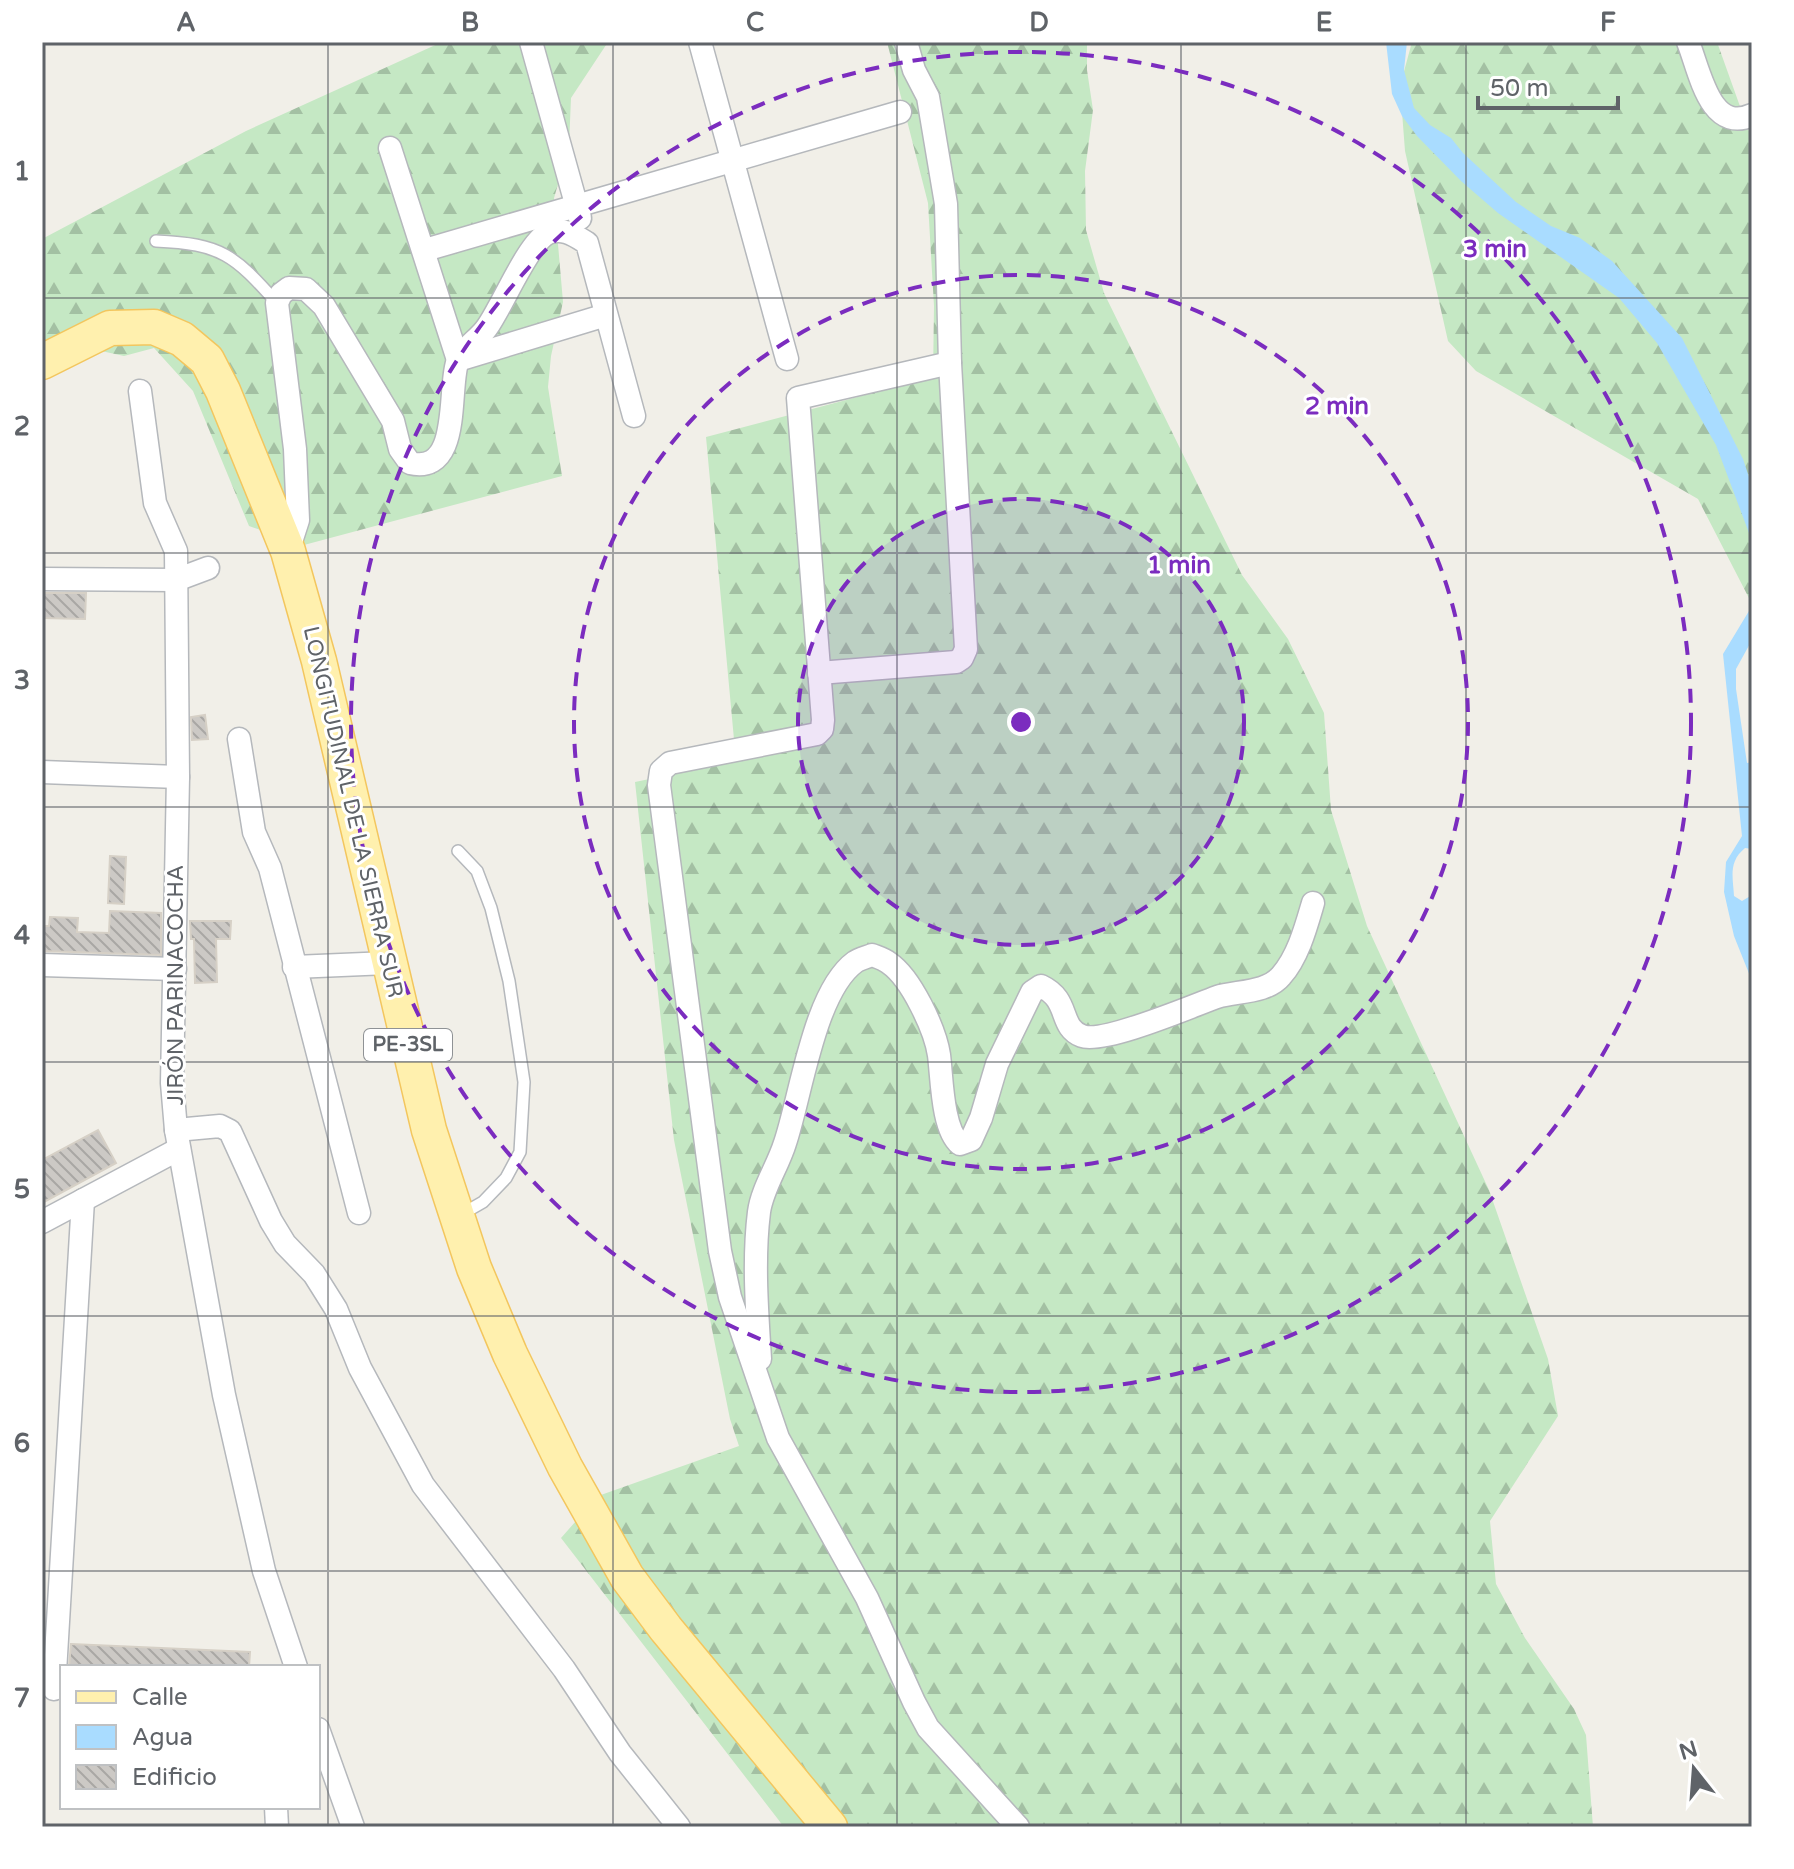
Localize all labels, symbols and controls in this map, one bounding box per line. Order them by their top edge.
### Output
text: A [176,7,196,38]
text: B [461,7,479,38]
text: C [746,7,764,38]
text: D [1029,7,1049,38]
text: E [1316,7,1332,38]
text: F [1600,7,1616,38]
scale bar [1478,60,1618,110]
text: 50 m [1490,74,1548,103]
text: 1 [14,156,30,187]
text: 3 min [1463,235,1527,264]
text: 2 min [1305,392,1369,421]
text: 2 [14,411,30,442]
text: 1 min [1147,551,1211,580]
street label: LONGITUDINAL DE LA SIERRA SUR [298,624,408,1000]
text: 3 [14,665,30,696]
centre of rings [1007,708,1035,736]
street label: JIRÓN PARINACOCHA [162,865,189,1105]
text: 4 [14,920,30,951]
road number: PE-3SL [364,1029,452,1061]
text: 5 [14,1174,30,1205]
text: 6 [14,1428,30,1459]
legend [60,1665,320,1809]
text: 7 [14,1683,30,1714]
text: Calle [132,1683,188,1712]
text: Agua [132,1723,193,1752]
north arrow [1654,1729,1734,1809]
text: N [1676,1736,1701,1766]
text: Edificio [132,1763,217,1792]

